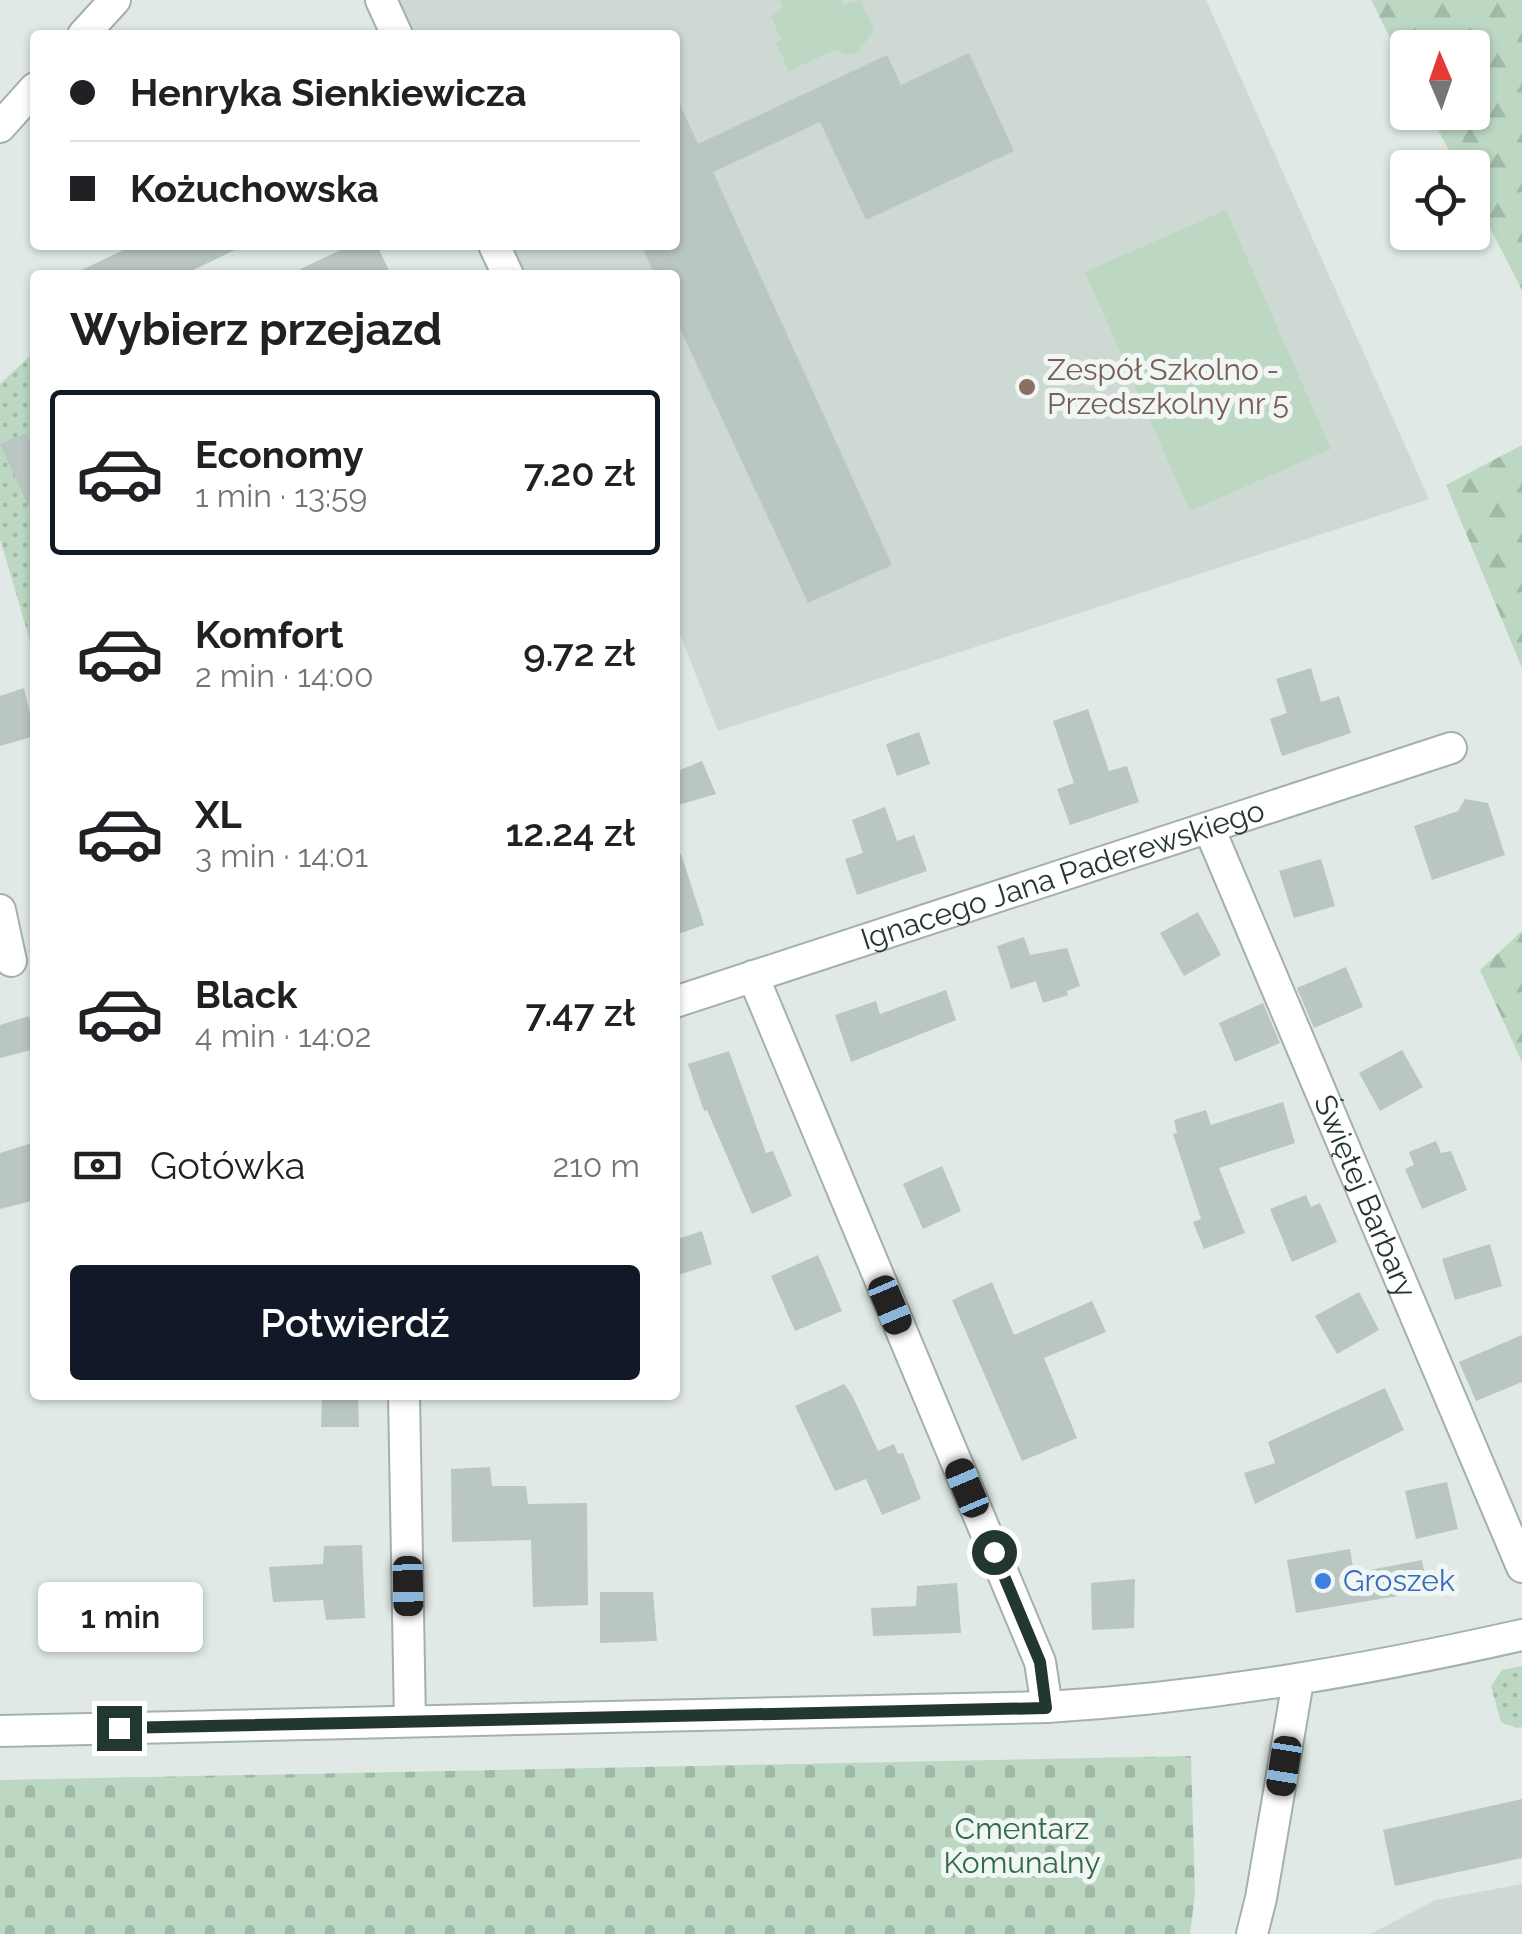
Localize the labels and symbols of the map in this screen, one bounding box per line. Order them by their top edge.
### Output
north arrow [1390,30,1490,130]
place label: Zespół Szkolno - Przedszkolny nr 5 [1047,352,1289,421]
marker: Zespół Szkolno - Przedszkolny nr 5 [1016,376,1038,398]
street label: Ignacego Jana Paderewskiego [856,792,1269,957]
street label: Świętej Barbary [1307,1089,1424,1303]
car [864,1272,916,1338]
car [941,1455,993,1521]
route start [972,1530,1017,1575]
car [392,1556,424,1616]
place label: Groszek [1343,1563,1455,1598]
marker: Groszek [1312,1570,1334,1592]
callout: 1 min [36,1583,202,1653]
route end [97,1706,142,1751]
car [1264,1734,1304,1798]
park label: Cmentarz Komunalny [943,1811,1101,1880]

